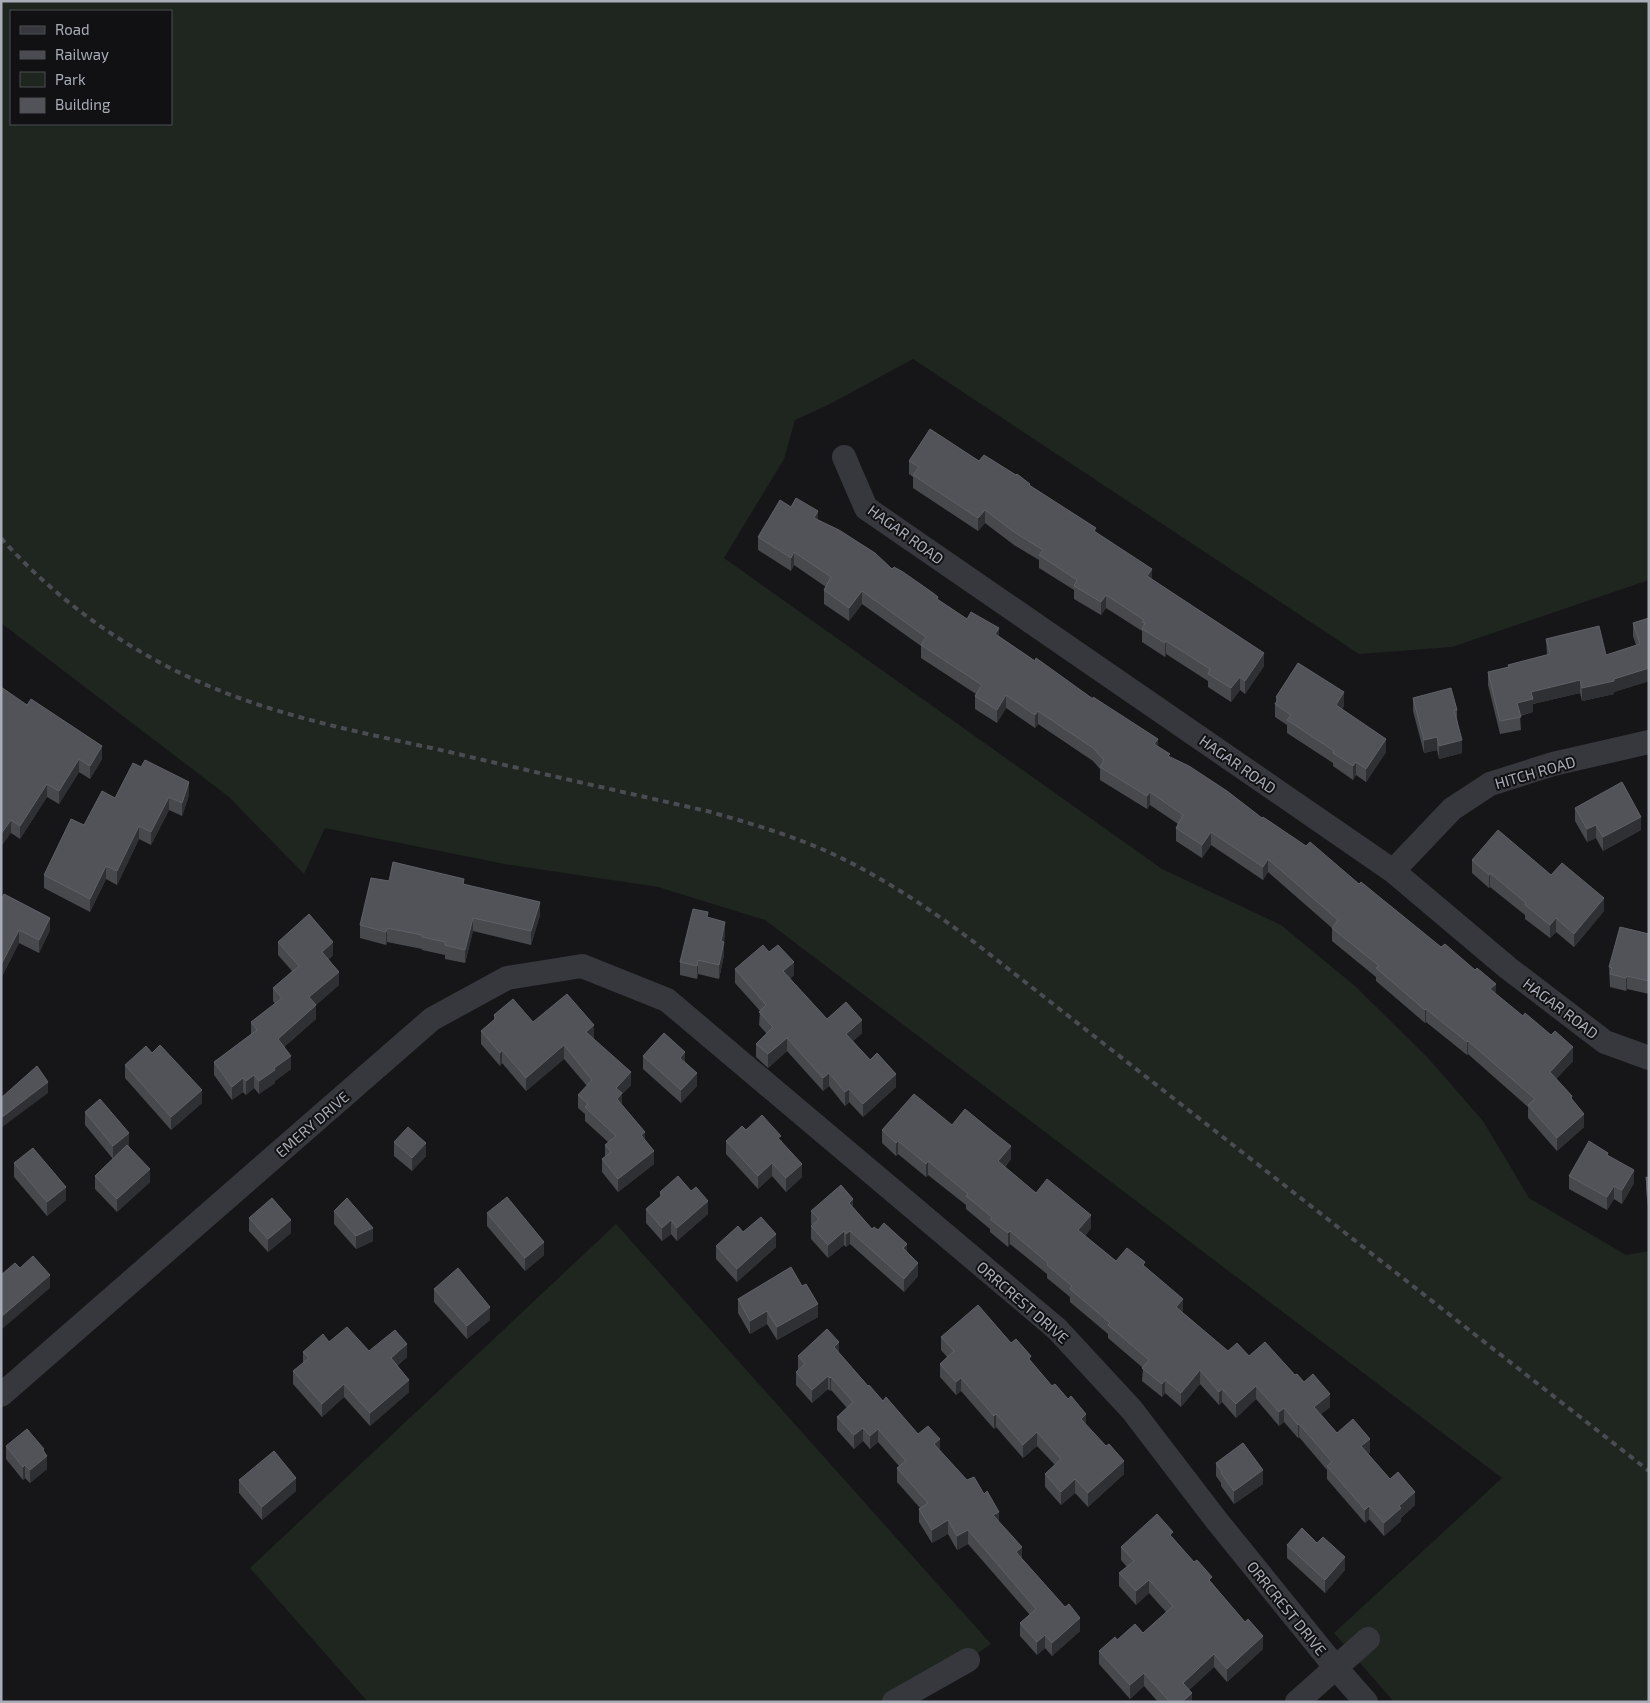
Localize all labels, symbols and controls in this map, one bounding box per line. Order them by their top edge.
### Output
legend [10,10,172,125]
text: Road [55,20,90,38]
text: Railway [55,45,109,63]
text: Park [55,70,86,88]
text: Building [55,95,111,113]
street label: HAGAR ROAD [865,501,947,568]
street label: HAGAR ROAD [1196,731,1280,797]
street label: HITCH ROAD [1493,752,1577,792]
street label: HAGAR ROAD [1520,974,1602,1042]
street label: EMERY DRIVE [272,1087,352,1161]
street label: ORRCREST DRIVE [973,1257,1073,1347]
street label: ORRCREST DRIVE [1244,1557,1330,1659]

